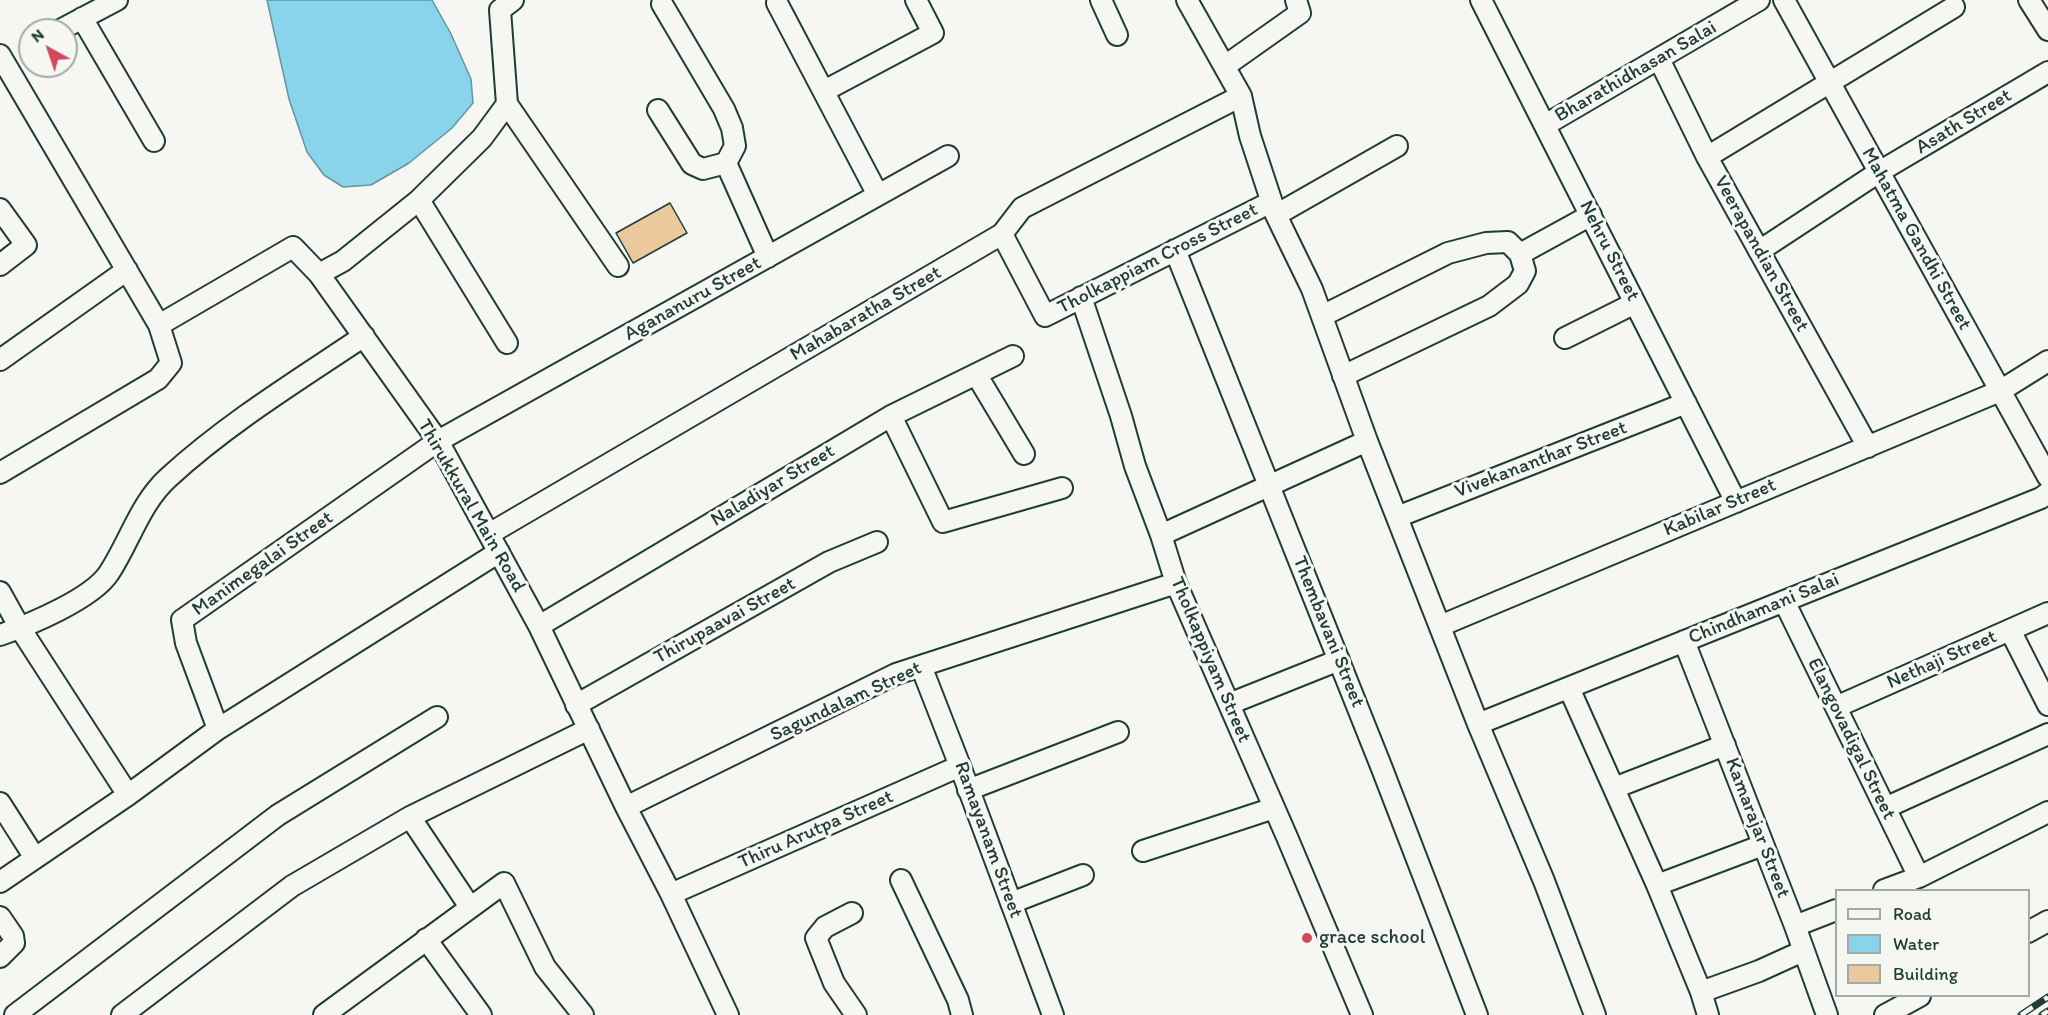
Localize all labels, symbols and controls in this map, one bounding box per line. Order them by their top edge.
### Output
street label: Bharathidhasan Salai [1551,16,1721,128]
north arrow [18,18,78,78]
text: N [27,25,48,46]
street label: Asath Street [1912,84,2016,160]
street label: Mahatma Gandhi Street [1856,143,1976,335]
street label: Veerapandian Street [1708,172,1814,336]
street label: Nehru Street [1573,197,1645,305]
street label: Tholkappiam Cross Street [1054,198,1262,320]
street label: Agananuru Street [620,251,766,347]
street label: Mahabaratha Street [786,261,946,367]
street label: Thirukkural Main Road [412,415,530,597]
street label: Vivekananthar Street [1451,416,1631,504]
street label: Naladiyar Street [707,440,839,532]
street label: Kabilar Street [1660,473,1780,543]
street label: Manimegalai Street [188,506,338,622]
street label: Thembavani Street [1287,553,1369,711]
street label: Chindhamani Salai [1685,568,1843,650]
street label: Thirupaavai Street [650,572,800,670]
street label: Tholkappiyam Street [1164,574,1256,746]
street label: Nethaji Street [1883,625,2001,695]
street label: Elangovadigal Street [1801,654,1901,824]
street label: Sagundalam Street [766,656,926,748]
street label: Kamarajar Street [1719,754,1795,902]
street label: Ramayanam Street [949,758,1027,922]
street label: Thiru Arutpa Street [735,785,897,875]
legend [1835,889,2030,997]
text: Road [1893,903,1932,925]
place label: grace school [1319,926,1425,950]
marker: grace school [1300,931,1314,945]
text: Water [1893,933,1939,955]
text: Building [1893,963,1958,985]

